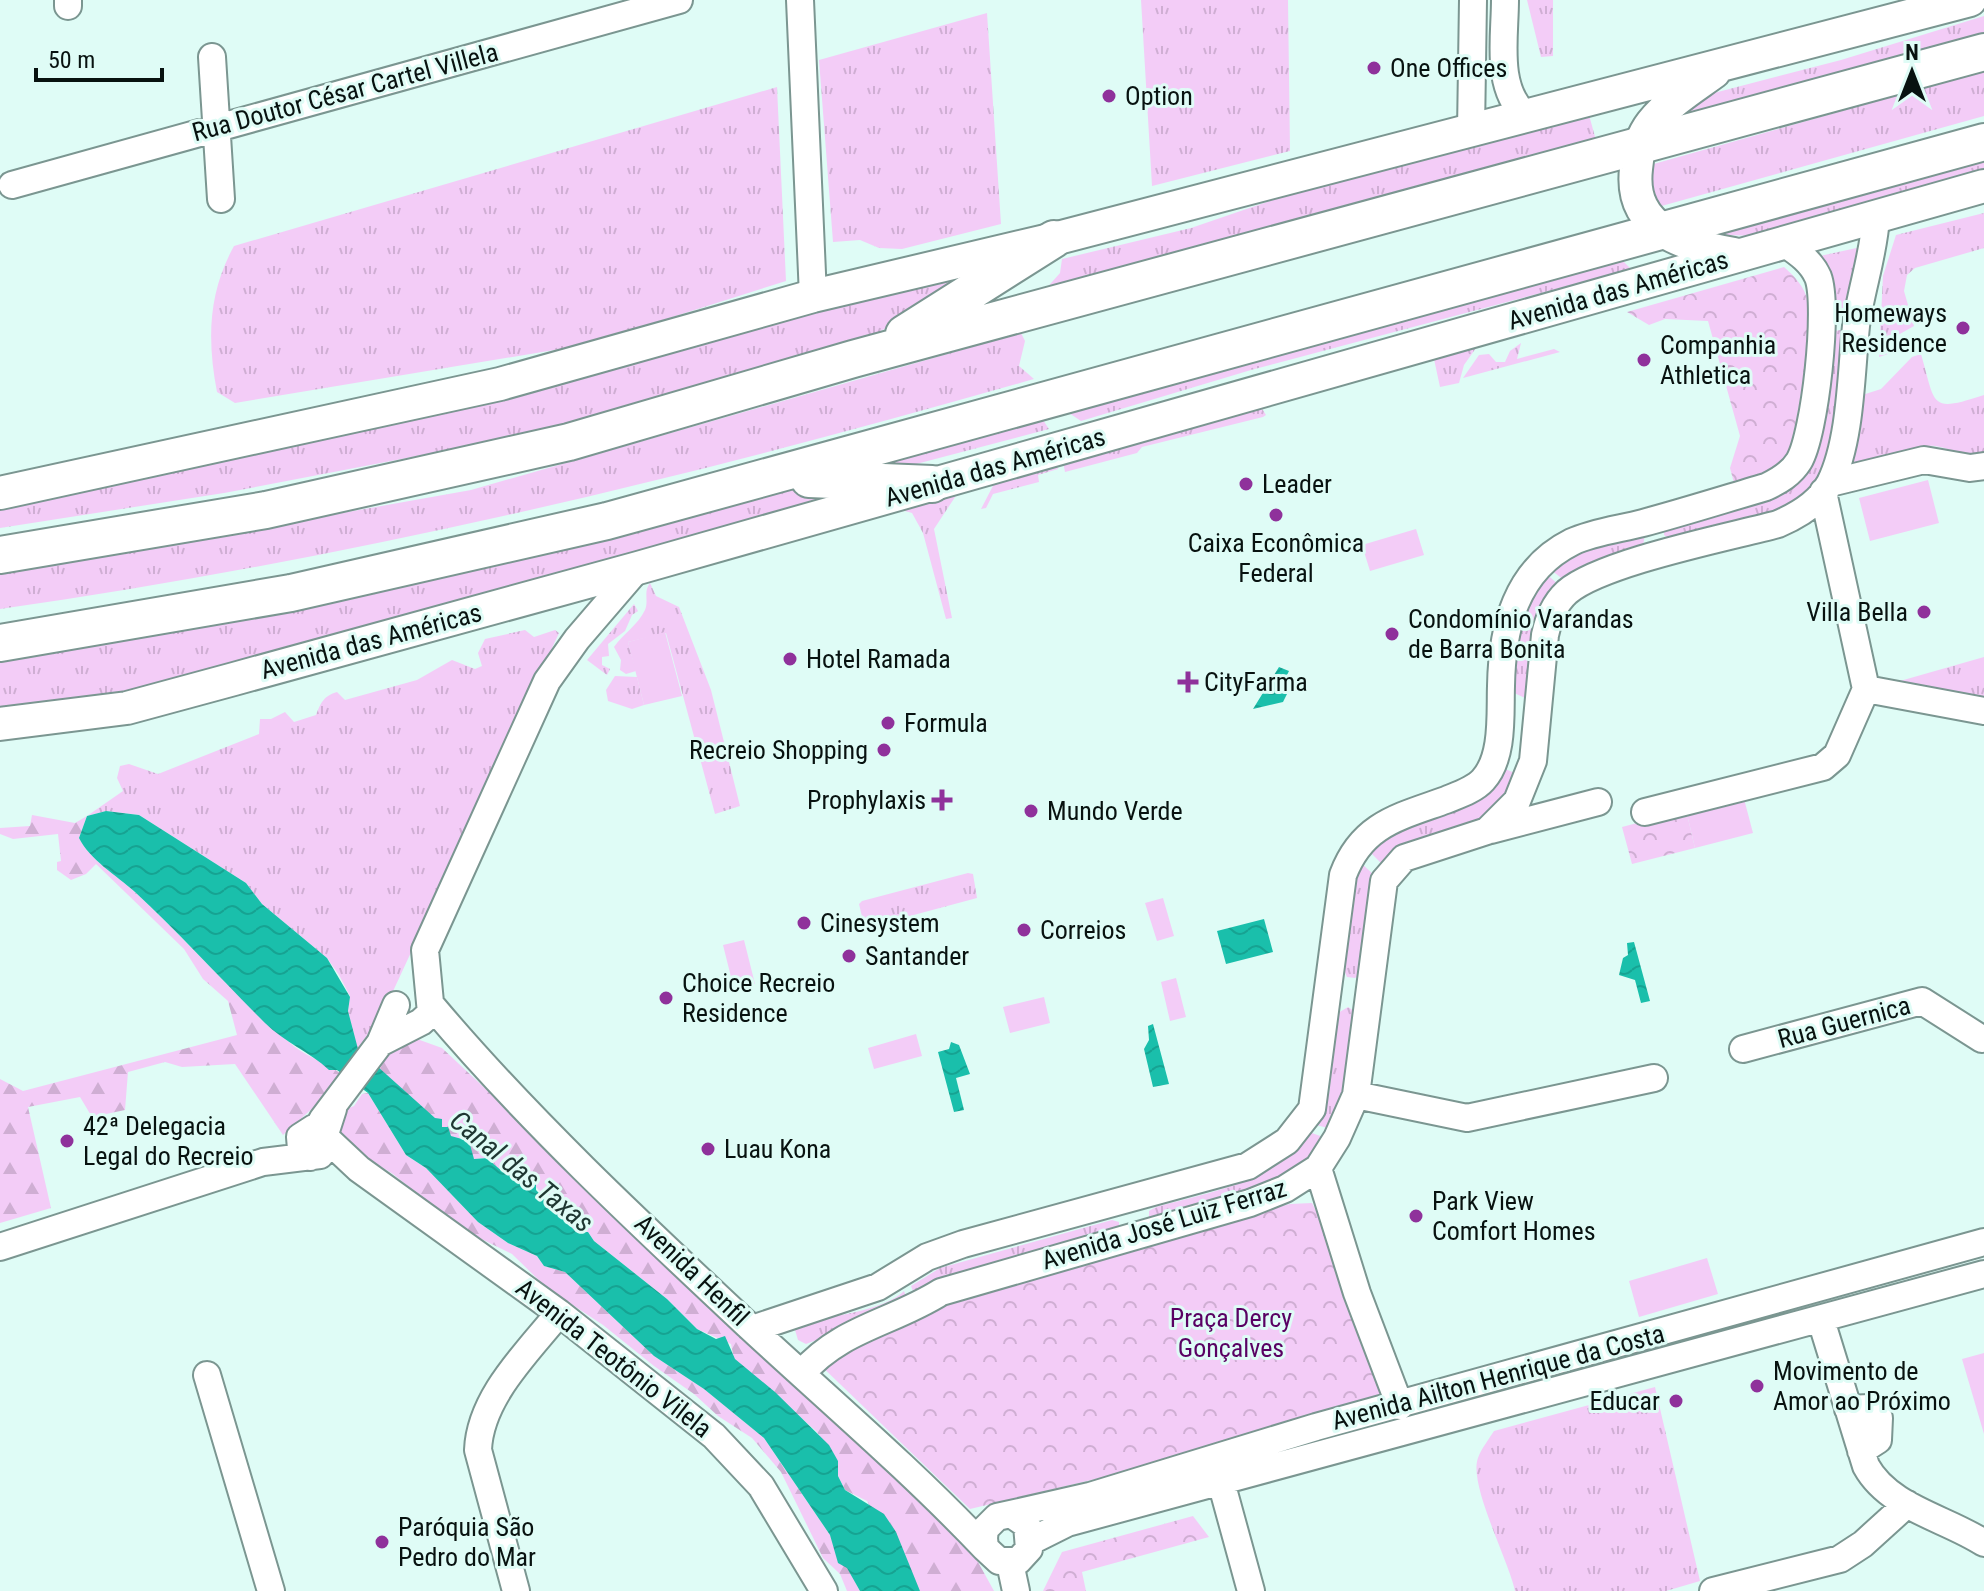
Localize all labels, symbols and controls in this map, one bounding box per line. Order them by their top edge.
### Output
scale bar [36,32,162,82]
north arrow [1872,32,1952,112]
street label: Rua Doutor César Cartel Villela [189,37,501,147]
text: N [1905,40,1919,65]
text: 50 m [48,46,95,74]
place label: One Offices [1390,53,1507,83]
marker: One Offices [1365,59,1383,77]
place label: Option [1125,81,1193,111]
marker: Option [1100,87,1118,105]
street label: Avenida das Américas [1505,244,1731,336]
place label: Homeways Residence [1834,298,1947,358]
marker: Homeways Residence [1954,319,1972,337]
place label: Companhia Athletica [1660,330,1776,390]
marker: Companhia Athletica [1635,351,1653,369]
street label: Avenida das Américas [882,421,1108,513]
place label: Leader [1262,469,1332,499]
marker: Leader [1237,475,1255,493]
marker: Caixa Econômica Federal [1267,506,1285,524]
place label: Caixa Econômica Federal [1188,528,1364,588]
street label: Avenida das Américas [257,597,485,685]
place label: Villa Bella [1806,597,1908,627]
marker: Villa Bella [1915,603,1933,621]
place label: Condomínio Varandas de Barra Bonita [1408,604,1634,664]
marker: Condomínio Varandas de Barra Bonita [1383,625,1401,643]
place label: Hotel Ramada [806,644,951,674]
marker: Hotel Ramada [781,650,799,668]
place label: CityFarma [1204,667,1308,697]
marker: CityFarma [1179,673,1197,691]
place label: Formula [904,708,988,738]
marker: Formula [879,714,897,732]
place label: Recreio Shopping [689,735,868,765]
marker: Recreio Shopping [875,741,893,759]
place label: Prophylaxis [807,785,926,815]
marker: Prophylaxis [933,791,951,809]
place label: Mundo Verde [1047,796,1183,826]
marker: Mundo Verde [1022,802,1040,820]
place label: Cinesystem [820,908,940,938]
marker: Cinesystem [795,914,813,932]
place label: Correios [1040,915,1126,945]
marker: Correios [1015,921,1033,939]
place label: Santander [865,941,969,971]
marker: Santander [840,947,858,965]
place label: Choice Recreio Residence [682,968,835,1028]
marker: Choice Recreio Residence [657,989,675,1007]
street label: Rua Guernica [1775,990,1913,1054]
water label: Canal das Taxas [443,1104,600,1239]
place label: 42ª Delegacia Legal do Recreio [83,1111,254,1171]
marker: 42ª Delegacia Legal do Recreio [58,1132,76,1150]
place label: Luau Kona [724,1134,831,1164]
marker: Luau Kona [699,1140,717,1158]
street label: Avenida José Luiz Ferraz [1038,1172,1290,1276]
place label: Park View Comfort Homes [1432,1186,1596,1246]
marker: Park View Comfort Homes [1407,1207,1425,1225]
street label: Avenida Henfil [629,1208,755,1332]
street label: Avenida Teotônio Vilela [510,1272,718,1444]
park label: Praça Dercy Gonçalves [1170,1303,1292,1363]
street label: Avenida Ailton Henrique da Costa [1328,1318,1668,1436]
place label: Movimento de Amor ao Próximo [1773,1356,1951,1416]
marker: Movimento de Amor ao Próximo [1748,1377,1766,1395]
place label: Educar [1589,1386,1660,1416]
marker: Educar [1667,1392,1685,1410]
place label: Paróquia São Pedro do Mar [398,1512,536,1572]
marker: Paróquia São Pedro do Mar [373,1533,391,1551]

